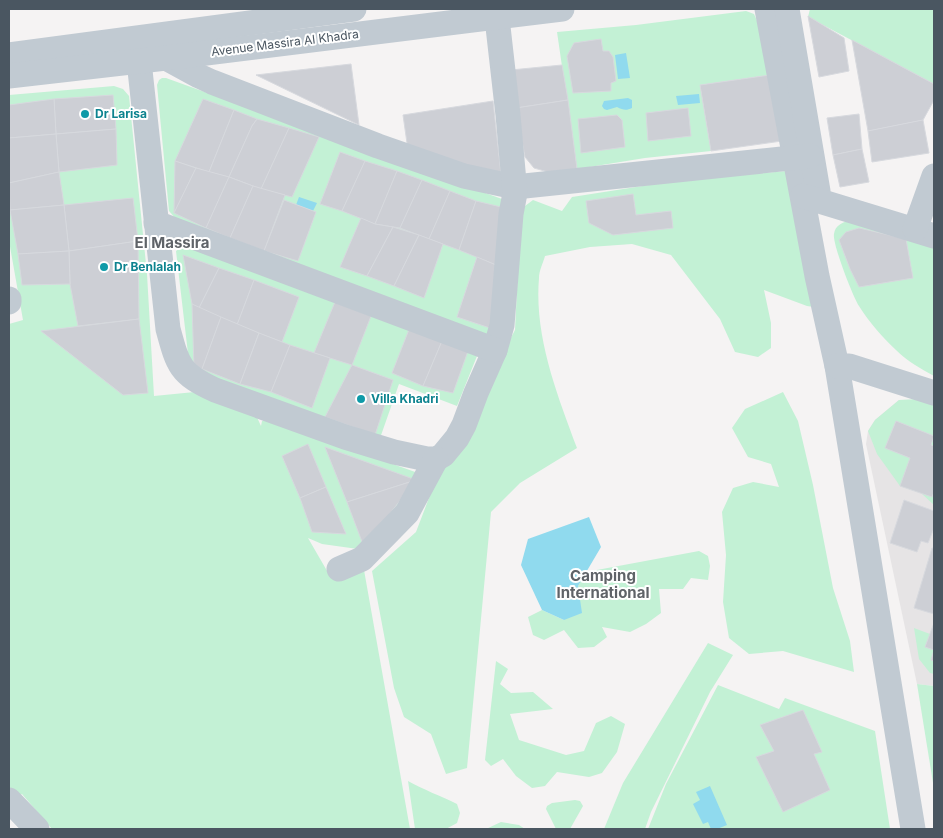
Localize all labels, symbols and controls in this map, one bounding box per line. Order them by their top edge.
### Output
street label: Avenue Massira Al Khadra [210,26,359,59]
place label: Dr Larisa [95,106,147,121]
marker: Dr Larisa [79,108,91,120]
district label: El Massira [135,233,209,252]
place label: Dr Benlalah [114,259,181,274]
marker: Dr Benlalah [98,261,110,273]
place label: Villa Khadri [371,391,438,406]
marker: Villa Khadri [355,393,367,405]
district label: Camping International [557,566,649,602]

